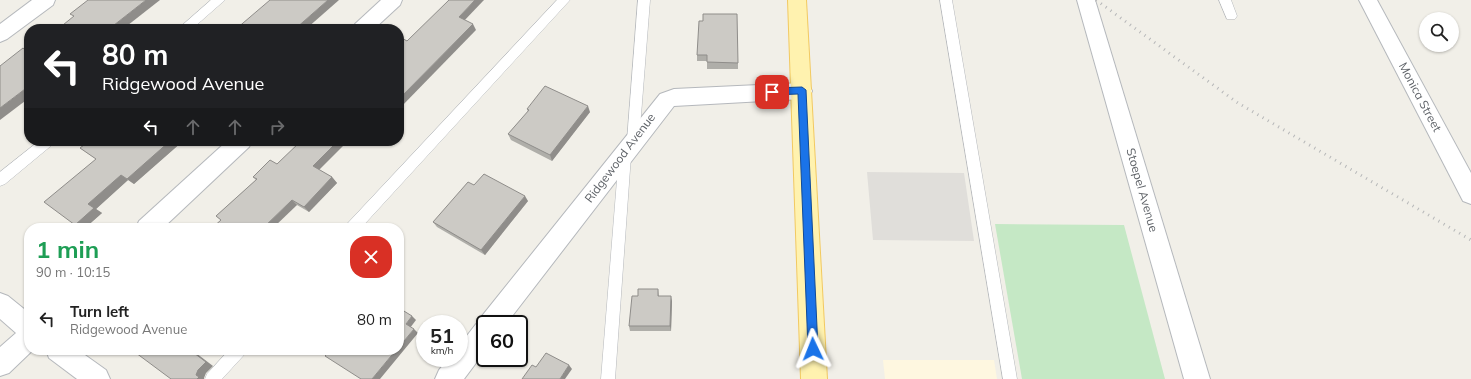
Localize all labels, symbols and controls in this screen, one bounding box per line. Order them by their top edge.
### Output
map controls [1419,12,1459,52]
button: search [1419,12,1459,52]
text: 80 m [102,37,168,72]
icon: left [36,40,88,92]
street label: Monica Street [1396,59,1445,134]
text: Ridgewood Avenue [102,72,264,95]
pin [755,75,789,109]
icon: arrive [761,81,783,103]
street label: Ridgewood Avenue [581,110,658,205]
icon: left [140,116,162,138]
icon: ahead [182,116,204,138]
icon: ahead [224,116,246,138]
icon: right [266,116,288,138]
street label: Stoepel Avenue [1123,146,1162,234]
text: 1 min [36,234,99,264]
button: close [350,236,392,278]
text: 90 m · 10:15 [36,264,110,280]
text: Turn left [70,302,129,321]
icon: left [36,308,58,330]
text: 80 m [357,310,392,329]
speed limit sign: 60 [476,315,528,367]
text: Ridgewood Avenue [70,321,187,337]
text: 51 [430,323,454,348]
position arrow [792,328,834,370]
text: km/h [431,344,453,357]

